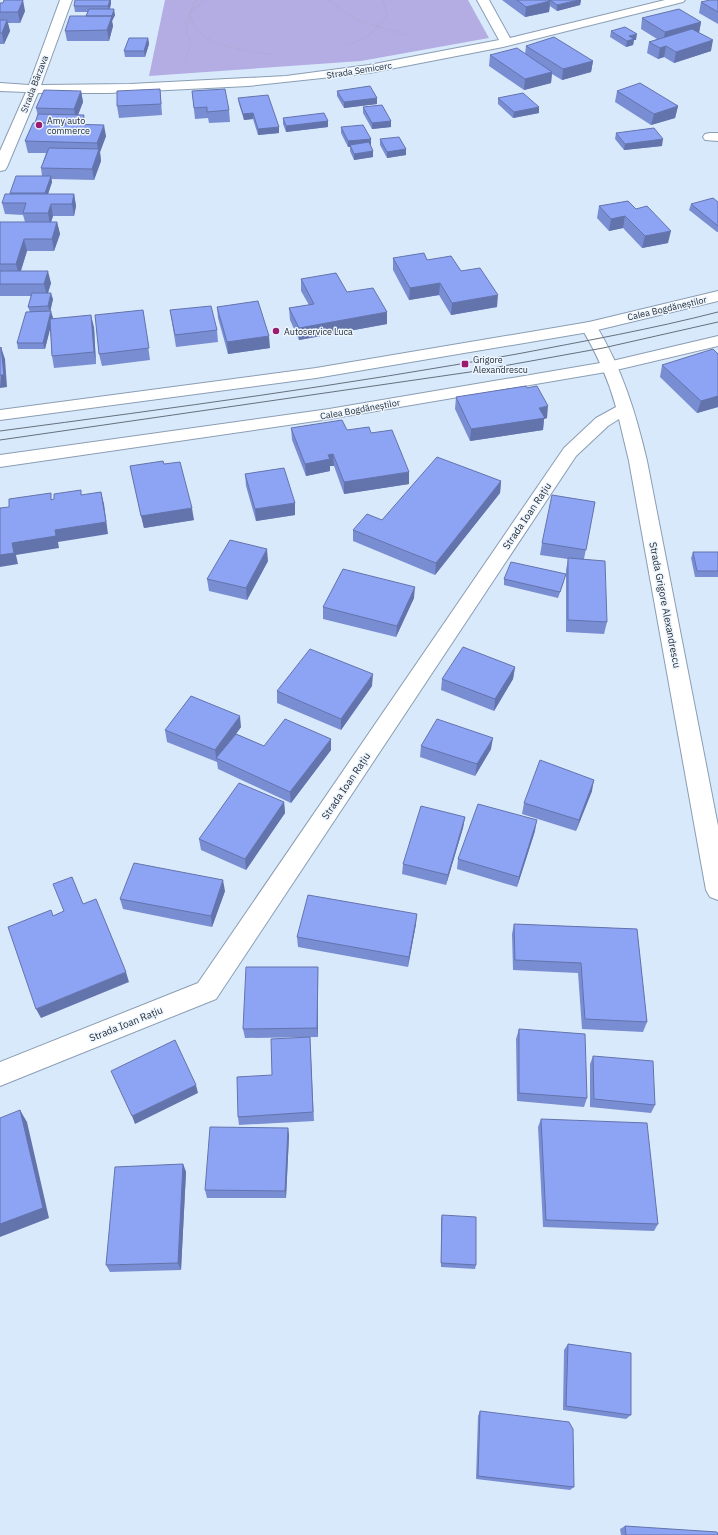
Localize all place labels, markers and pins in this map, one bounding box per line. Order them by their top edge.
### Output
place label: Amy auto commerce [47,115,90,136]
marker: Amy auto commerce [34,120,44,130]
marker: Autoservice Luca [271,326,281,336]
place label: Autoservice Luca [284,326,353,337]
place label: Grigore Alexandrescu [473,354,528,375]
marker: Grigore Alexandrescu [460,359,470,369]

